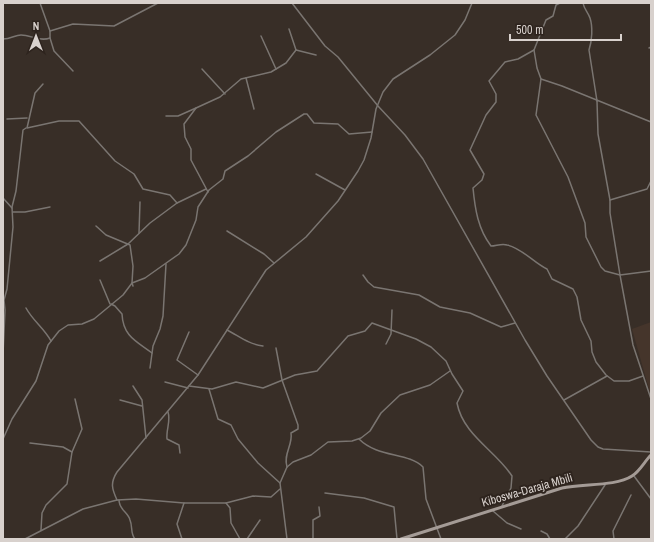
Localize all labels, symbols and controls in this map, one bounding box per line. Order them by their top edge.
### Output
north arrow [16,16,56,56]
scale bar [510,16,621,42]
text: N [33,19,39,33]
text: 500 m [516,22,543,38]
street label: Kiboswa-Daraja Mbili [480,469,574,511]

